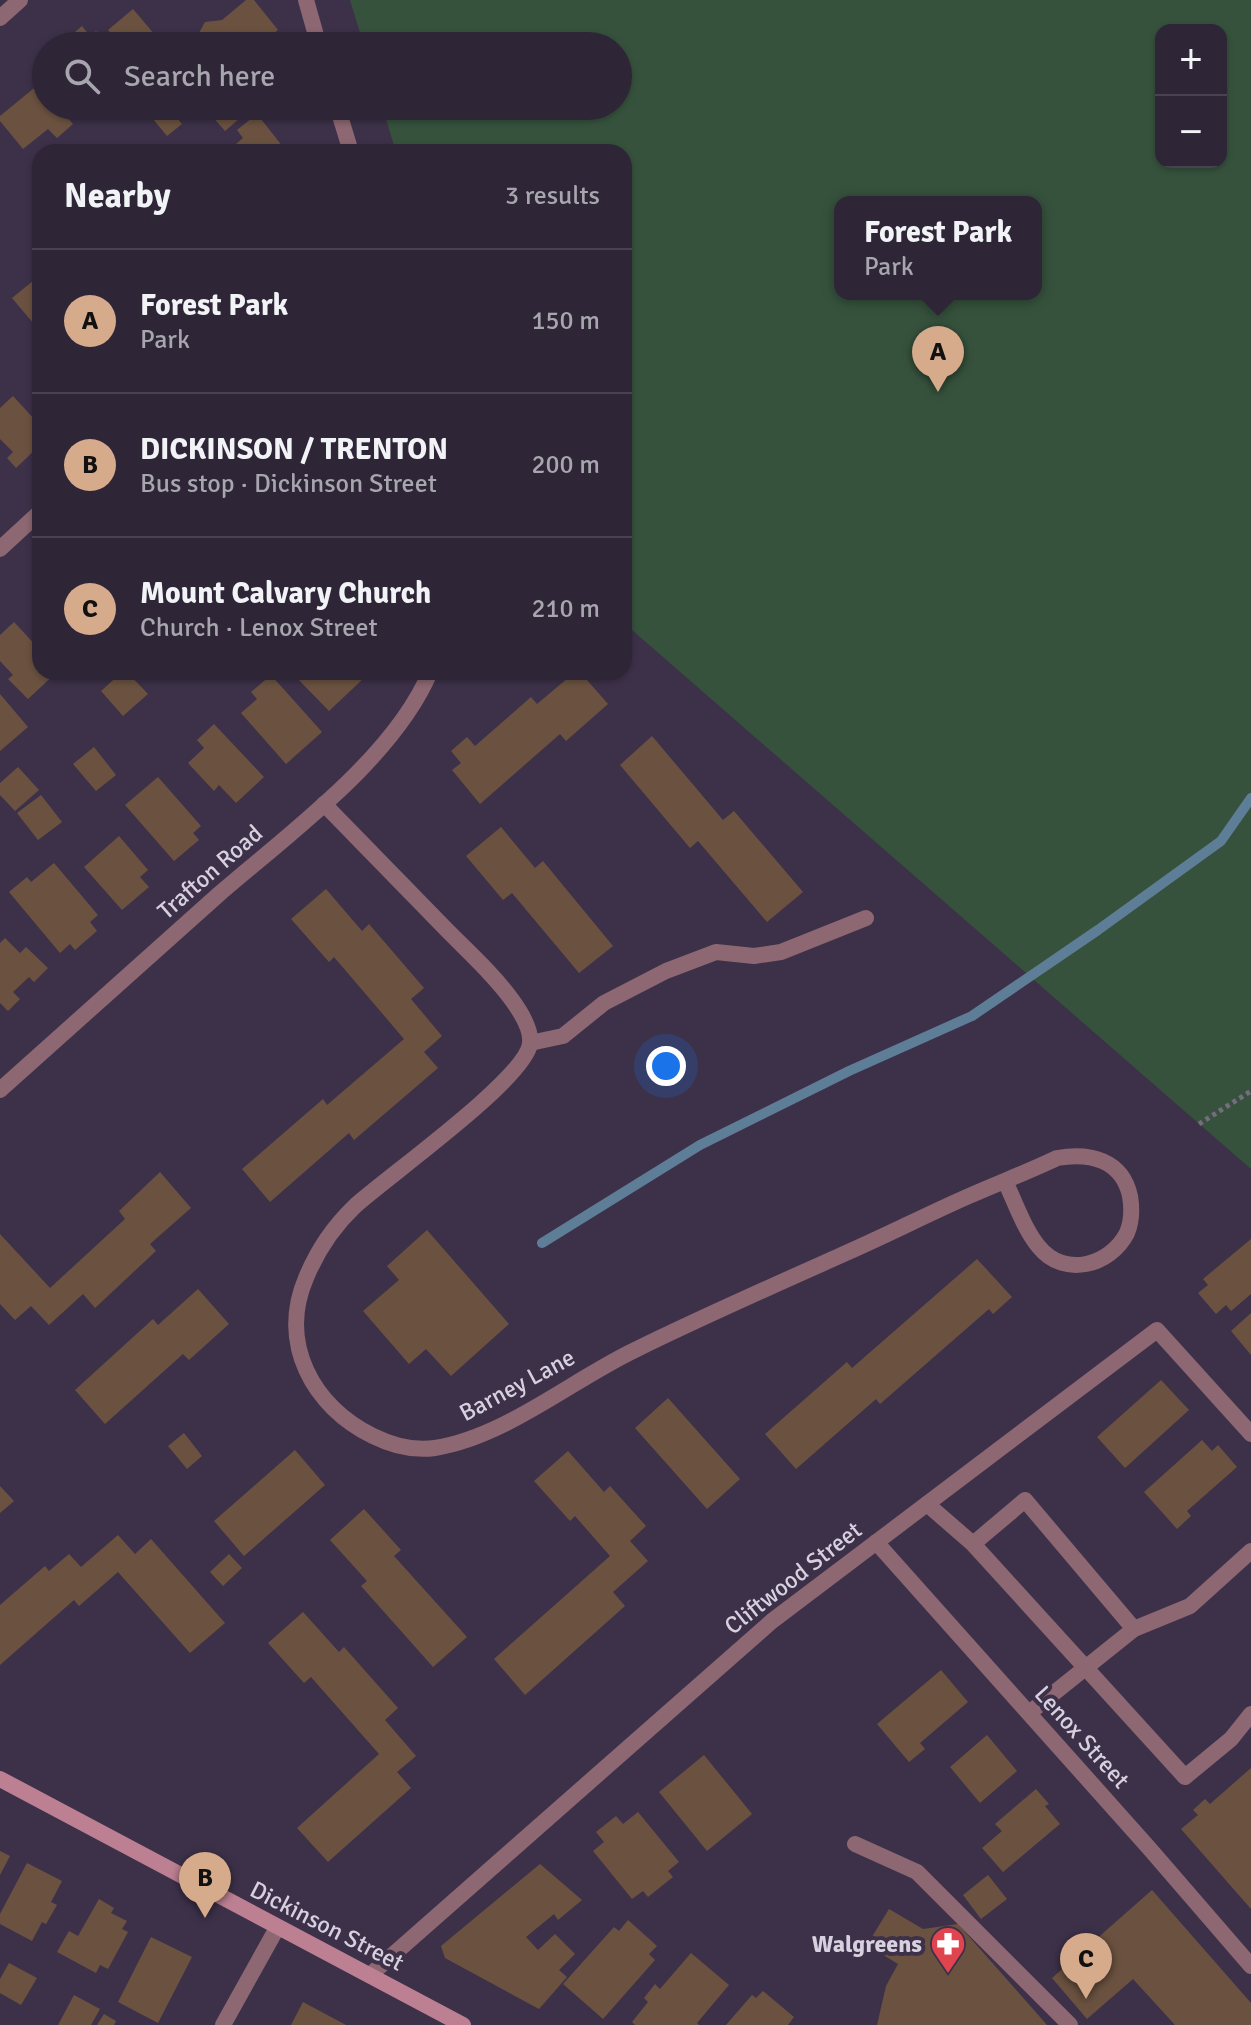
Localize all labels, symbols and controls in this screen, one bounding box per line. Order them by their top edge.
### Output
map controls [1155,24,1227,168]
button: + [1155,24,1227,96]
search box [32,32,632,120]
icon: search [60,54,104,98]
text: Search here [124,58,275,95]
button: − [1155,96,1227,168]
text: Nearby [64,175,171,217]
text: 3 results [505,180,600,212]
popup [834,196,1042,300]
text: Forest Park [864,214,1012,251]
text: Park [864,251,914,283]
text: Forest Park [140,287,288,324]
text: A [82,305,98,337]
text: 150 m [531,305,600,337]
text: Park [140,324,190,356]
pin: A [912,326,964,392]
text: DICKINSON / TRENTON [140,431,448,468]
text: B [82,449,98,481]
text: 200 m [531,449,600,481]
text: Bus stop · Dickinson Street [140,468,437,500]
text: Mount Calvary Church [140,575,431,612]
text: C [82,593,98,625]
text: 210 m [531,593,600,625]
text: Church · Lenox Street [140,612,378,644]
street label: Trafton Road [151,818,269,926]
your location [646,1046,686,1086]
street label: Barney Lane [454,1342,580,1428]
street label: Cliftwood Street [718,1515,868,1641]
street label: Lenox Street [1028,1679,1136,1795]
pin: B [179,1852,231,1918]
street label: Dickinson Street [245,1874,409,1978]
pharmacy icon: Walgreens [929,1925,967,1975]
place label: Walgreens [812,1929,922,1959]
pin: C [1060,1933,1112,1999]

